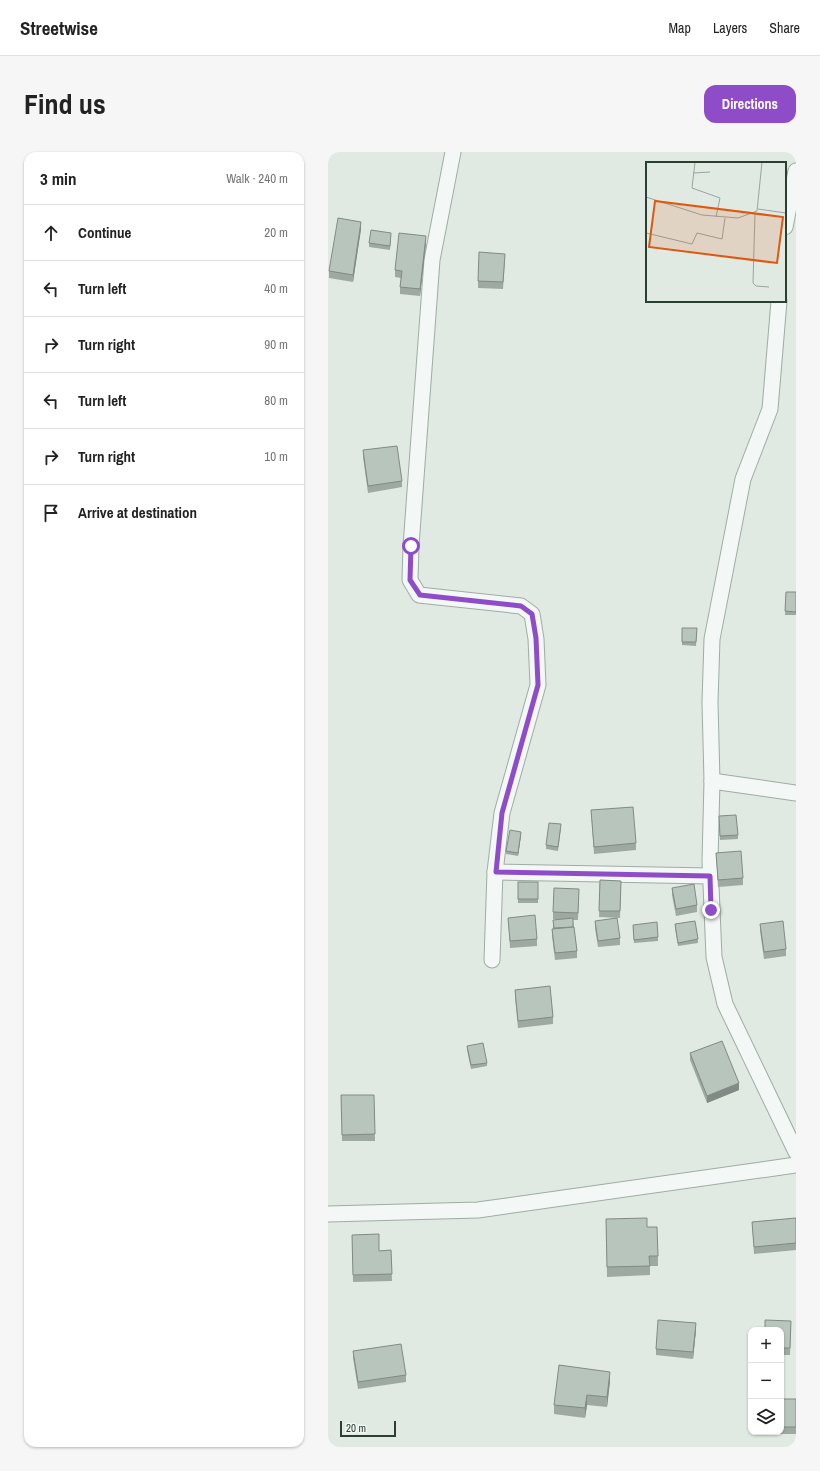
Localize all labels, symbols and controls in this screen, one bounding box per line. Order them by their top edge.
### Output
text: Streetwise [20,15,98,41]
text: Map [669,19,691,37]
text: Layers [713,19,747,37]
text: Share [769,19,800,37]
text: Find us [24,85,106,123]
button: Directions [704,85,796,123]
inset map [646,162,786,302]
text: 3 min [40,167,76,190]
text: Walk · 240 m [226,170,288,187]
icon: ahead [40,222,62,244]
text: Continue [78,222,131,243]
text: 20 m [264,224,288,241]
icon: left [40,278,62,300]
text: Turn left [78,278,126,299]
text: 40 m [264,280,288,297]
icon: right [40,334,62,356]
text: Turn right [78,334,135,355]
text: 90 m [264,336,288,353]
icon: left [40,390,62,412]
text: Turn left [78,390,126,411]
text: 80 m [264,392,288,409]
icon: right [40,446,62,468]
text: Turn right [78,446,135,467]
text: 10 m [264,448,288,465]
icon: arrive [40,502,62,524]
text: Arrive at destination [78,502,197,523]
route start [402,537,420,555]
route end [702,901,720,919]
map controls [748,1327,784,1435]
button: + [748,1327,784,1363]
button: − [748,1363,784,1399]
button: layers [748,1399,784,1435]
scale bar [340,1419,396,1438]
text: 20 m [346,1421,366,1435]

